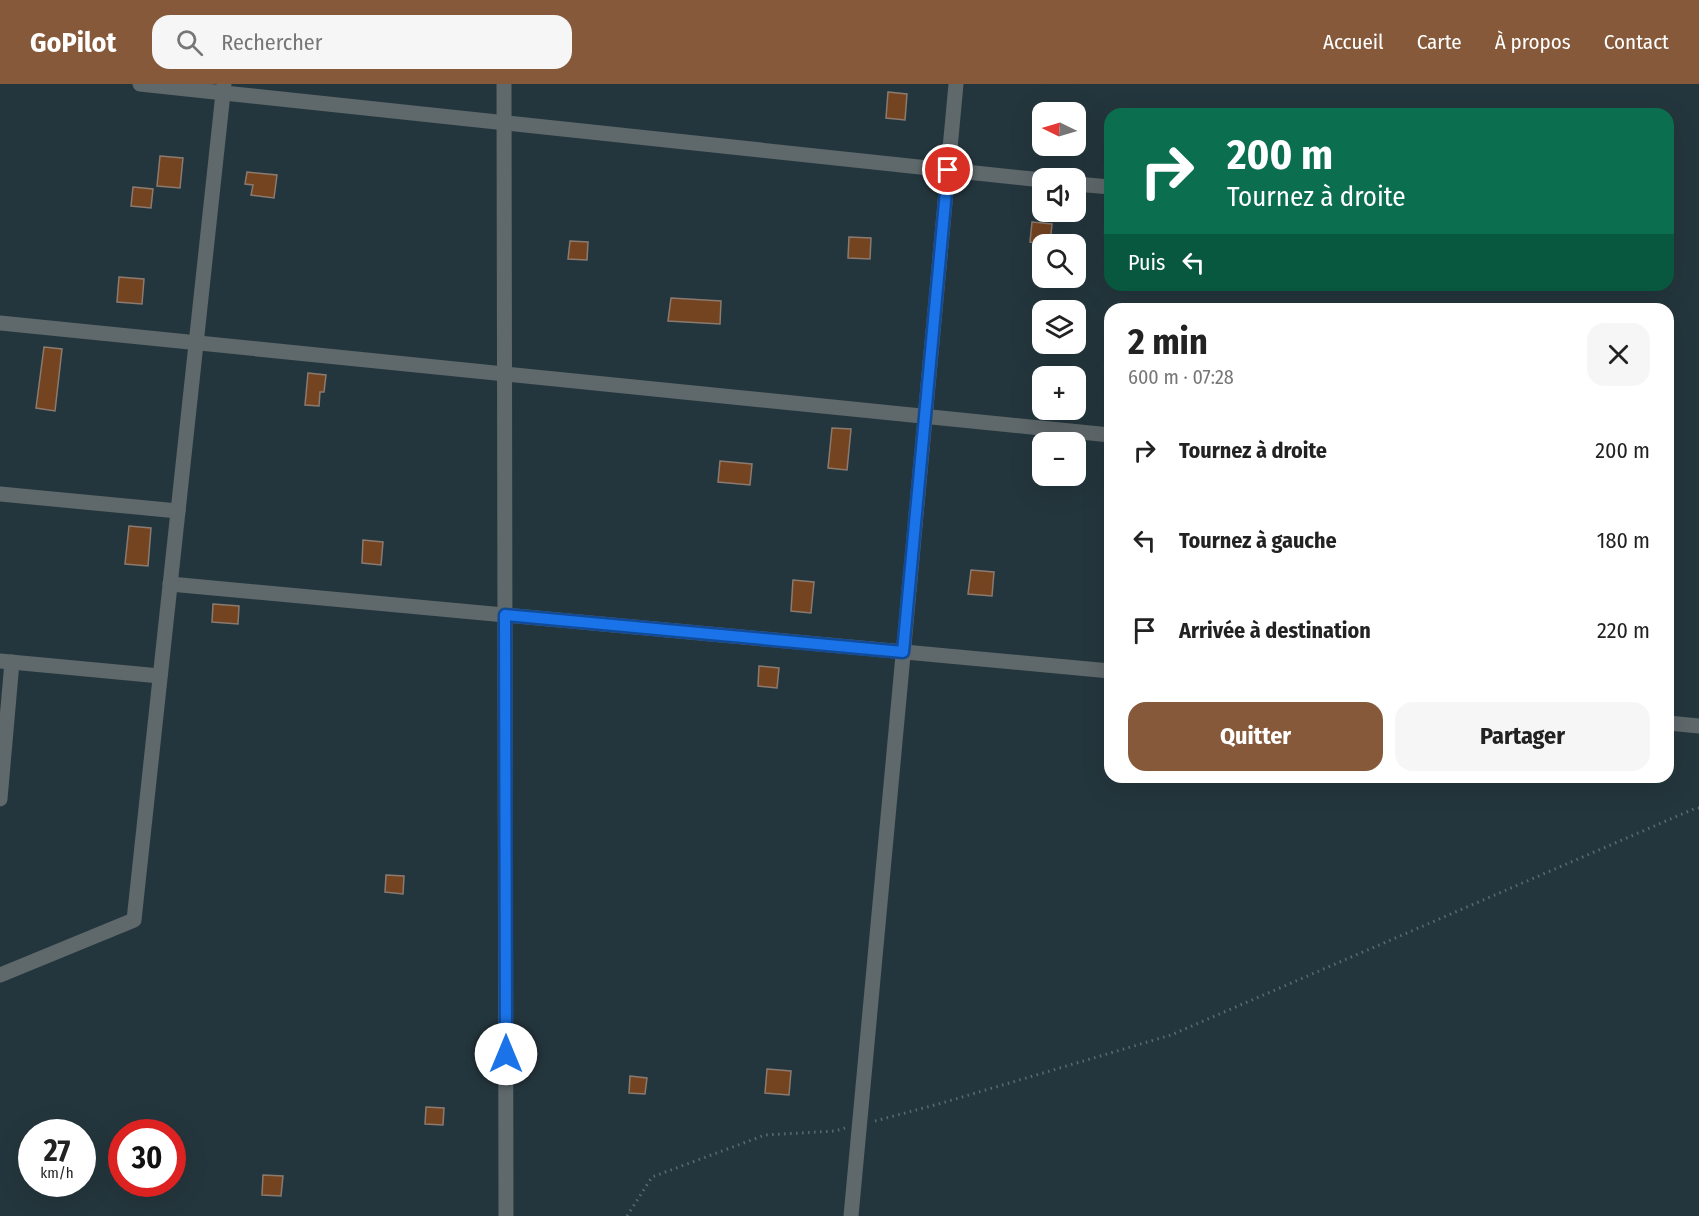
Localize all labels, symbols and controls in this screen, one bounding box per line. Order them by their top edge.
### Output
search box [152,15,572,69]
text: GoPilot [30,26,116,59]
icon: search [173,26,206,59]
text: Rechercher [221,29,322,56]
text: Accueil [1323,29,1384,55]
text: Carte [1417,29,1462,55]
text: À propos [1495,29,1571,55]
text: Contact [1604,29,1669,55]
north arrow [1032,102,1086,156]
map controls [1032,102,1086,486]
text: 200 m [1227,130,1333,180]
icon: right [1128,132,1206,210]
pin [922,144,973,195]
icon: arrive [931,153,964,186]
button: sound [1032,168,1086,222]
text: Tournez à droite [1227,181,1406,213]
button: search [1032,234,1086,288]
icon: left [1177,246,1210,279]
text: Puis [1128,249,1165,276]
button: layers [1032,300,1086,354]
text: 2 min [1128,320,1208,364]
button: close [1587,323,1650,386]
text: 600 m · 07:28 [1128,365,1234,389]
button: + [1032,366,1086,420]
button: − [1032,432,1086,486]
icon: right [1128,434,1161,467]
text: Tournez à droite [1179,437,1327,464]
text: 200 m [1595,437,1650,464]
icon: left [1128,524,1161,557]
text: Tournez à gauche [1179,527,1337,554]
text: 180 m [1597,527,1650,554]
icon: arrive [1128,614,1161,647]
text: Arrivée à destination [1179,617,1371,644]
text: 220 m [1597,617,1650,644]
button: Quitter [1128,702,1383,771]
button: Partager [1395,702,1650,771]
position arrow [474,1022,538,1086]
speed limit sign: 30 [108,1119,186,1197]
text: 27 [44,1133,70,1169]
text: km/h [40,1164,74,1182]

